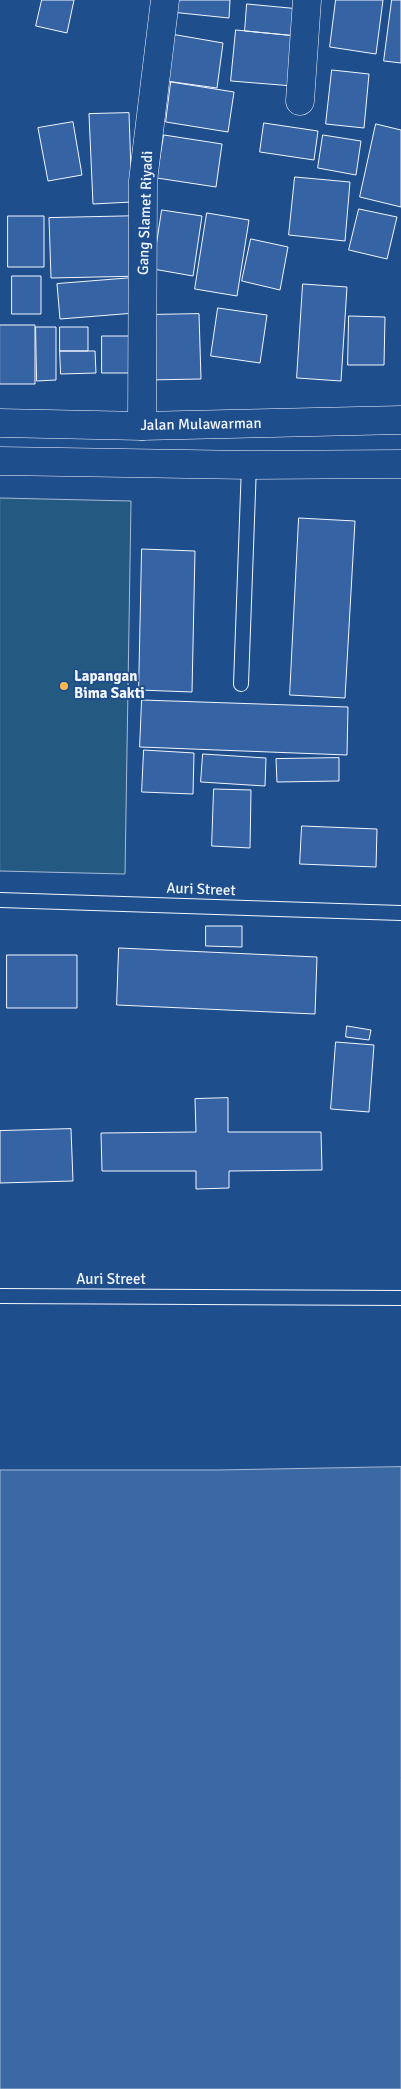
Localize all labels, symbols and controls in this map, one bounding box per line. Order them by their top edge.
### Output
street label: Gang Slamet Riyadi [135,151,157,275]
street label: Jalan Mulawarman [140,415,262,435]
place label: Lapangan Bima Sakti [74,668,145,703]
marker: Lapangan Bima Sakti [58,680,70,692]
street label: Auri Street [166,880,236,900]
street label: Auri Street [76,1271,146,1289]

